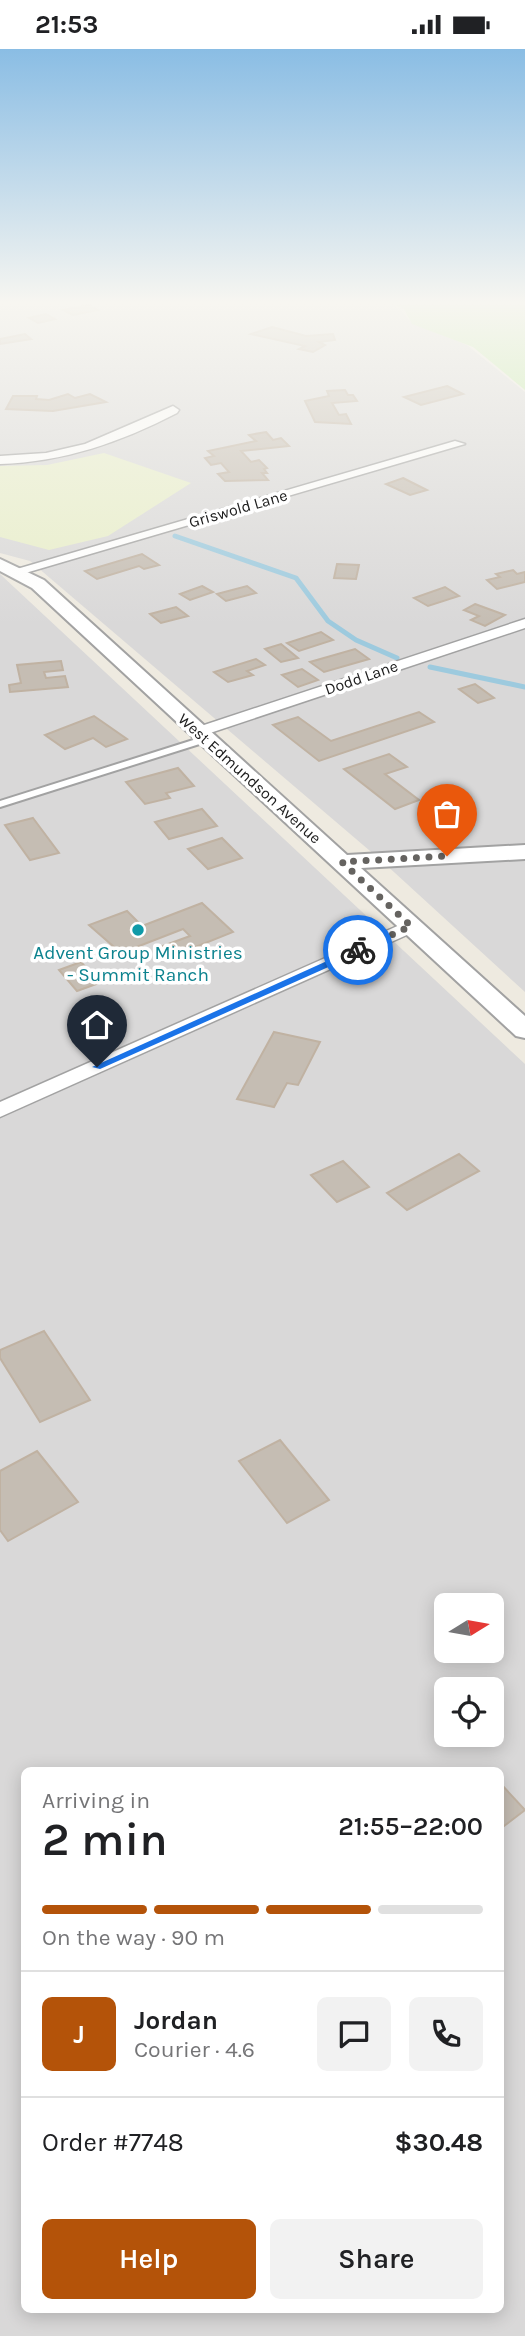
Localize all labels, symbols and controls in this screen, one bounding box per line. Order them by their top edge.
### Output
text: 21:53 [35,9,98,40]
street label: Griswold Lane [187,485,290,532]
street label: Dodd Lane [322,656,400,699]
street label: West Edmundson Avenue [174,709,325,848]
pin [417,784,477,856]
icon: bag [428,795,466,833]
courier [323,915,393,985]
marker: Advent Group Ministries - Summit Ranch [130,922,146,938]
icon: bike [339,931,377,969]
place label: Advent Group Ministries - Summit Ranch [33,942,243,986]
pin [67,995,127,1067]
icon: home [78,1006,116,1044]
north arrow [434,1593,504,1663]
map controls [434,1593,504,1747]
button: locate [434,1677,504,1747]
text: Arriving in [42,1787,150,1814]
text: 21:55–22:00 [338,1811,483,1842]
text: 2 min [42,1813,168,1867]
text: On the way · 90 m [42,1924,225,1951]
button: chat [317,1997,391,2071]
button: phone [409,1997,483,2071]
text: Jordan [134,2005,218,2036]
text: J [73,2019,85,2050]
text: Courier · 4.6 [134,2036,255,2063]
text: Order #7748 [42,2127,184,2158]
text: $30.48 [395,2127,483,2158]
button: Help [42,2219,256,2299]
button: Share [270,2219,483,2299]

